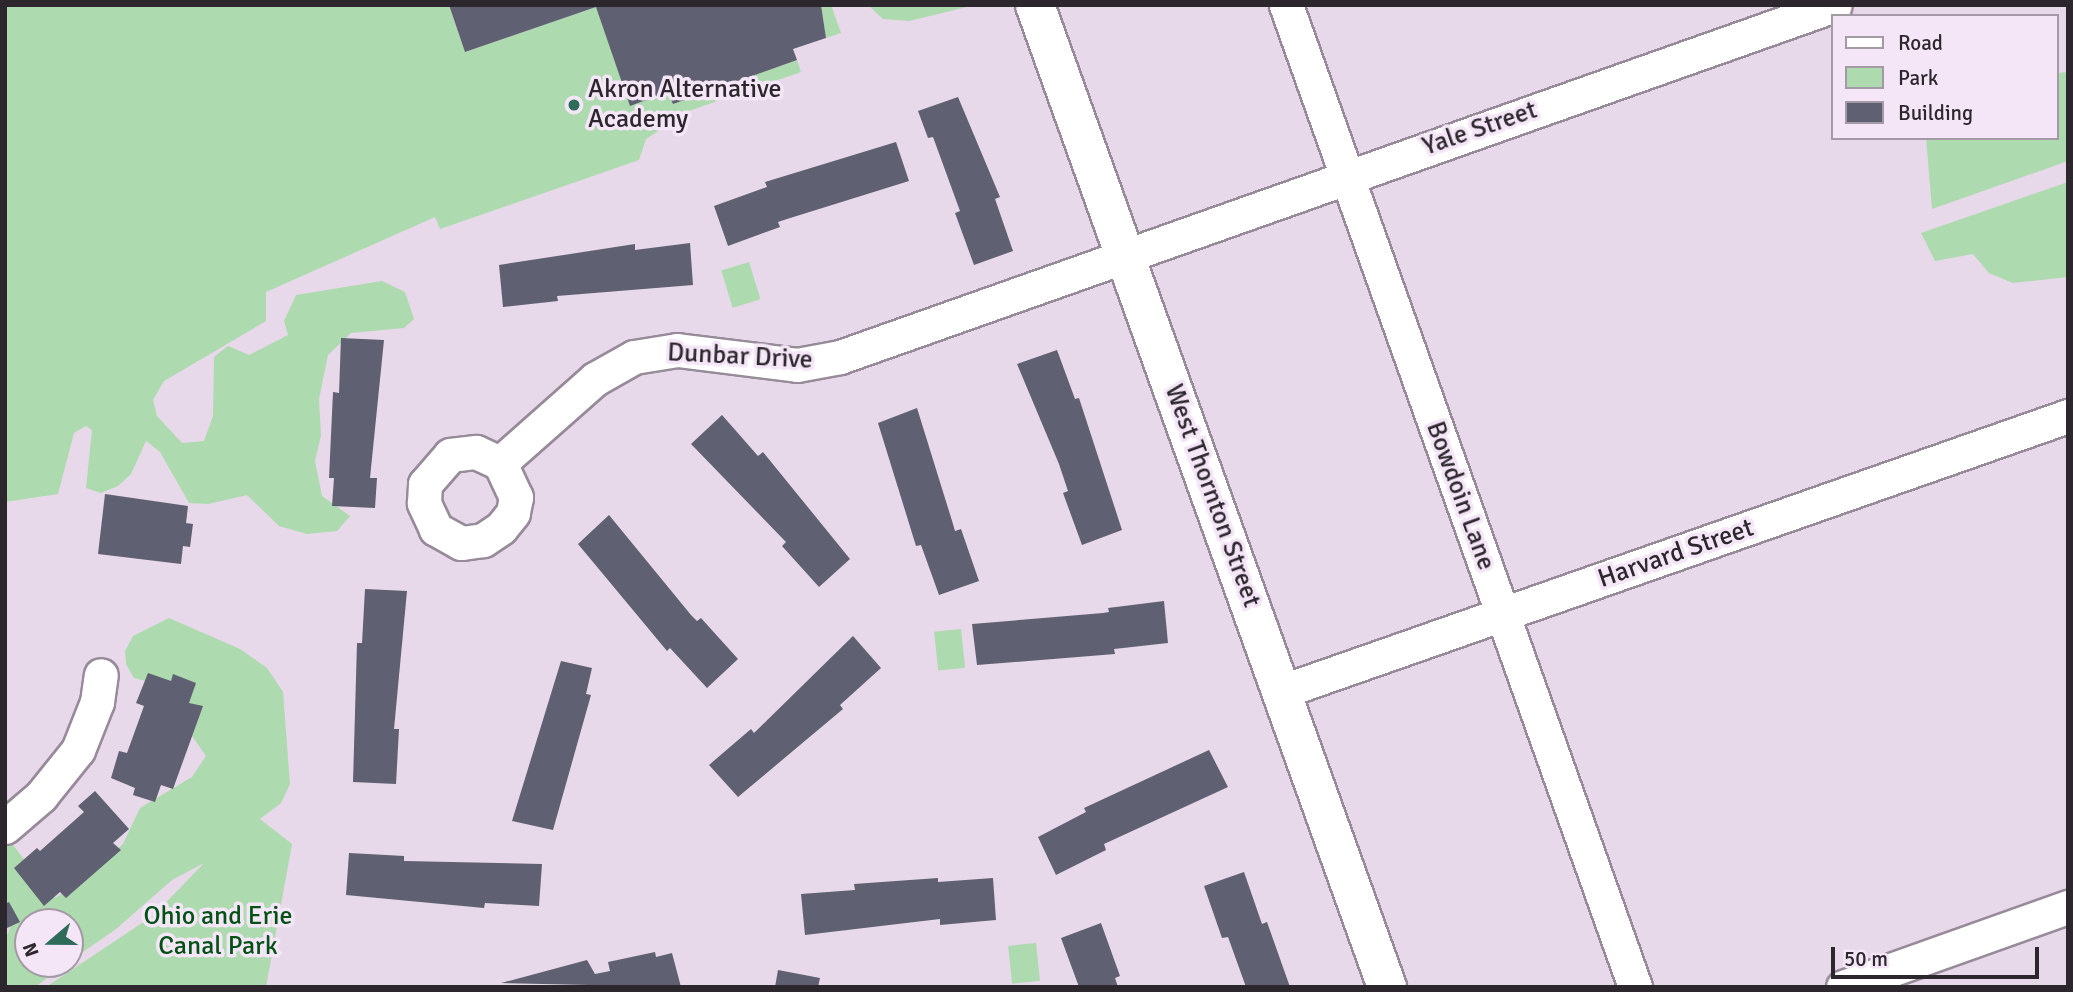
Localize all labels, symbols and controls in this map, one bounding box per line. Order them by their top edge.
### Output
legend [1832,14,2059,140]
text: Road [1898,30,1943,56]
text: Park [1898,65,1938,91]
place label: Akron Alternative Academy [588,74,781,136]
street label: Yale Street [1419,95,1541,163]
marker: Akron Alternative Academy [566,97,582,113]
text: Building [1898,100,1973,126]
street label: Dunbar Drive [666,338,814,376]
street label: West Thornton Street [1157,380,1267,612]
street label: Bowdoin Lane [1419,417,1501,575]
street label: Harvard Street [1594,513,1758,595]
park label: Ohio and Erie Canal Park [143,901,293,962]
north arrow [14,908,84,978]
scale bar [1835,932,2043,976]
text: N [18,939,45,960]
text: 50 m [1844,946,1888,972]

